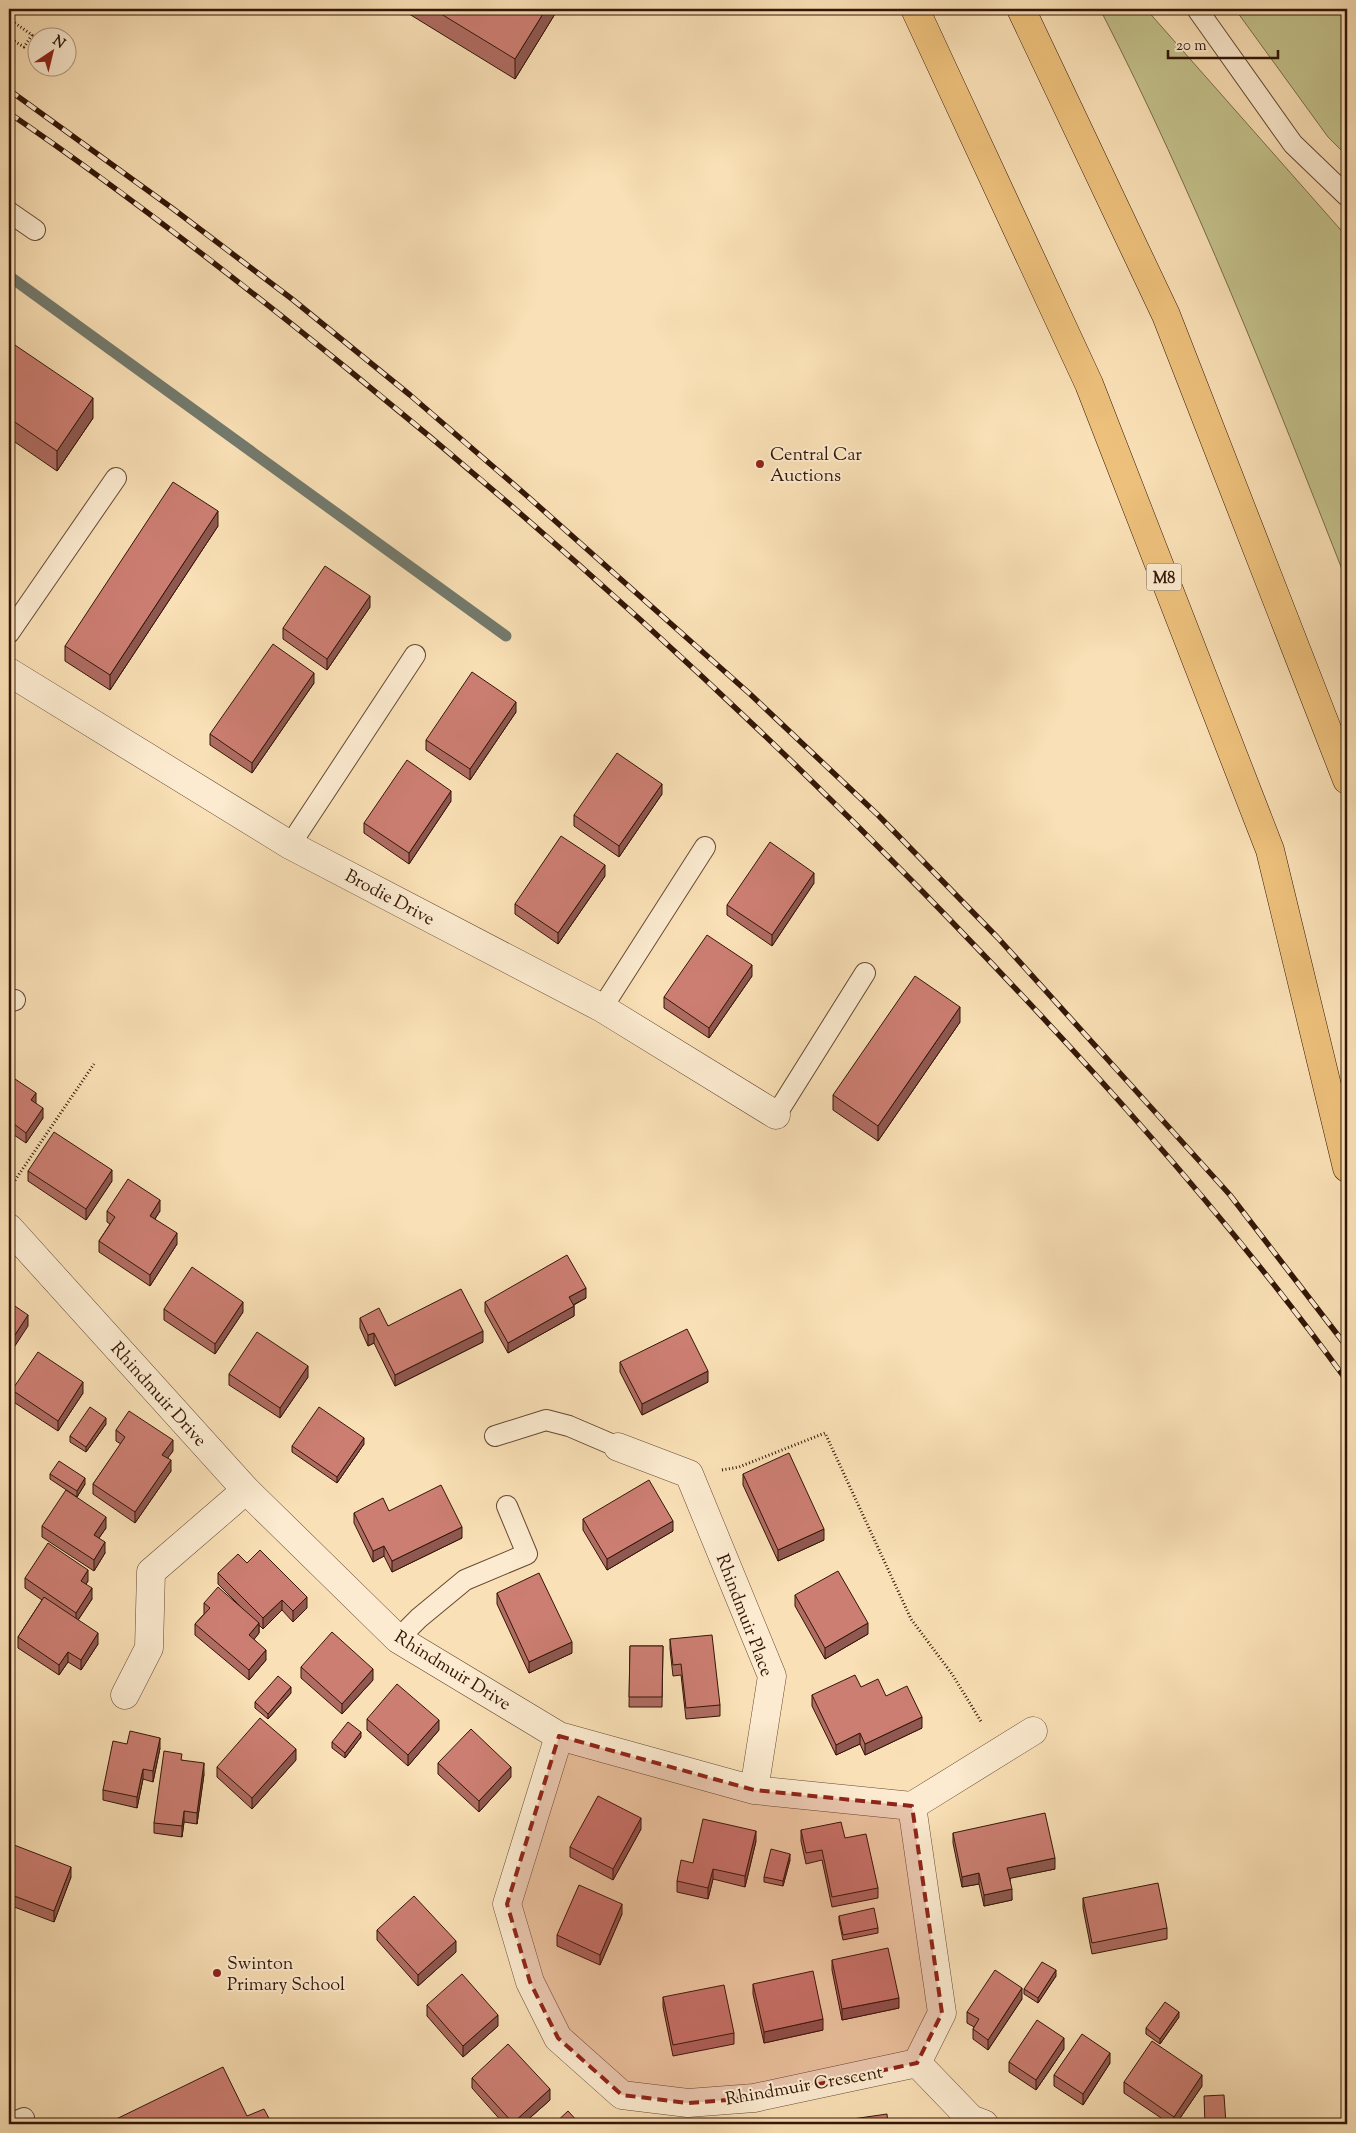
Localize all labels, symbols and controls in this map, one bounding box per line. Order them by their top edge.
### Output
north arrow [28,28,78,78]
scale bar [1168,28,1278,60]
text: N [48,32,69,54]
text: 20 m [1176,36,1207,57]
place label: Central Car Auctions [770,443,862,490]
marker: Central Car Auctions [754,458,766,470]
road number: M8 [1146,564,1182,590]
street label: Brodie Drive [339,864,439,933]
street label: Rhindmuir Drive [103,1337,212,1454]
street label: Rhindmuir Place [708,1551,779,1681]
street label: Rhindmuir Drive [389,1625,515,1718]
place label: Swinton Primary School [227,1952,345,1999]
marker: Swinton Primary School [211,1967,223,1979]
street label: Rhindmuir Crescent [724,2060,885,2114]

